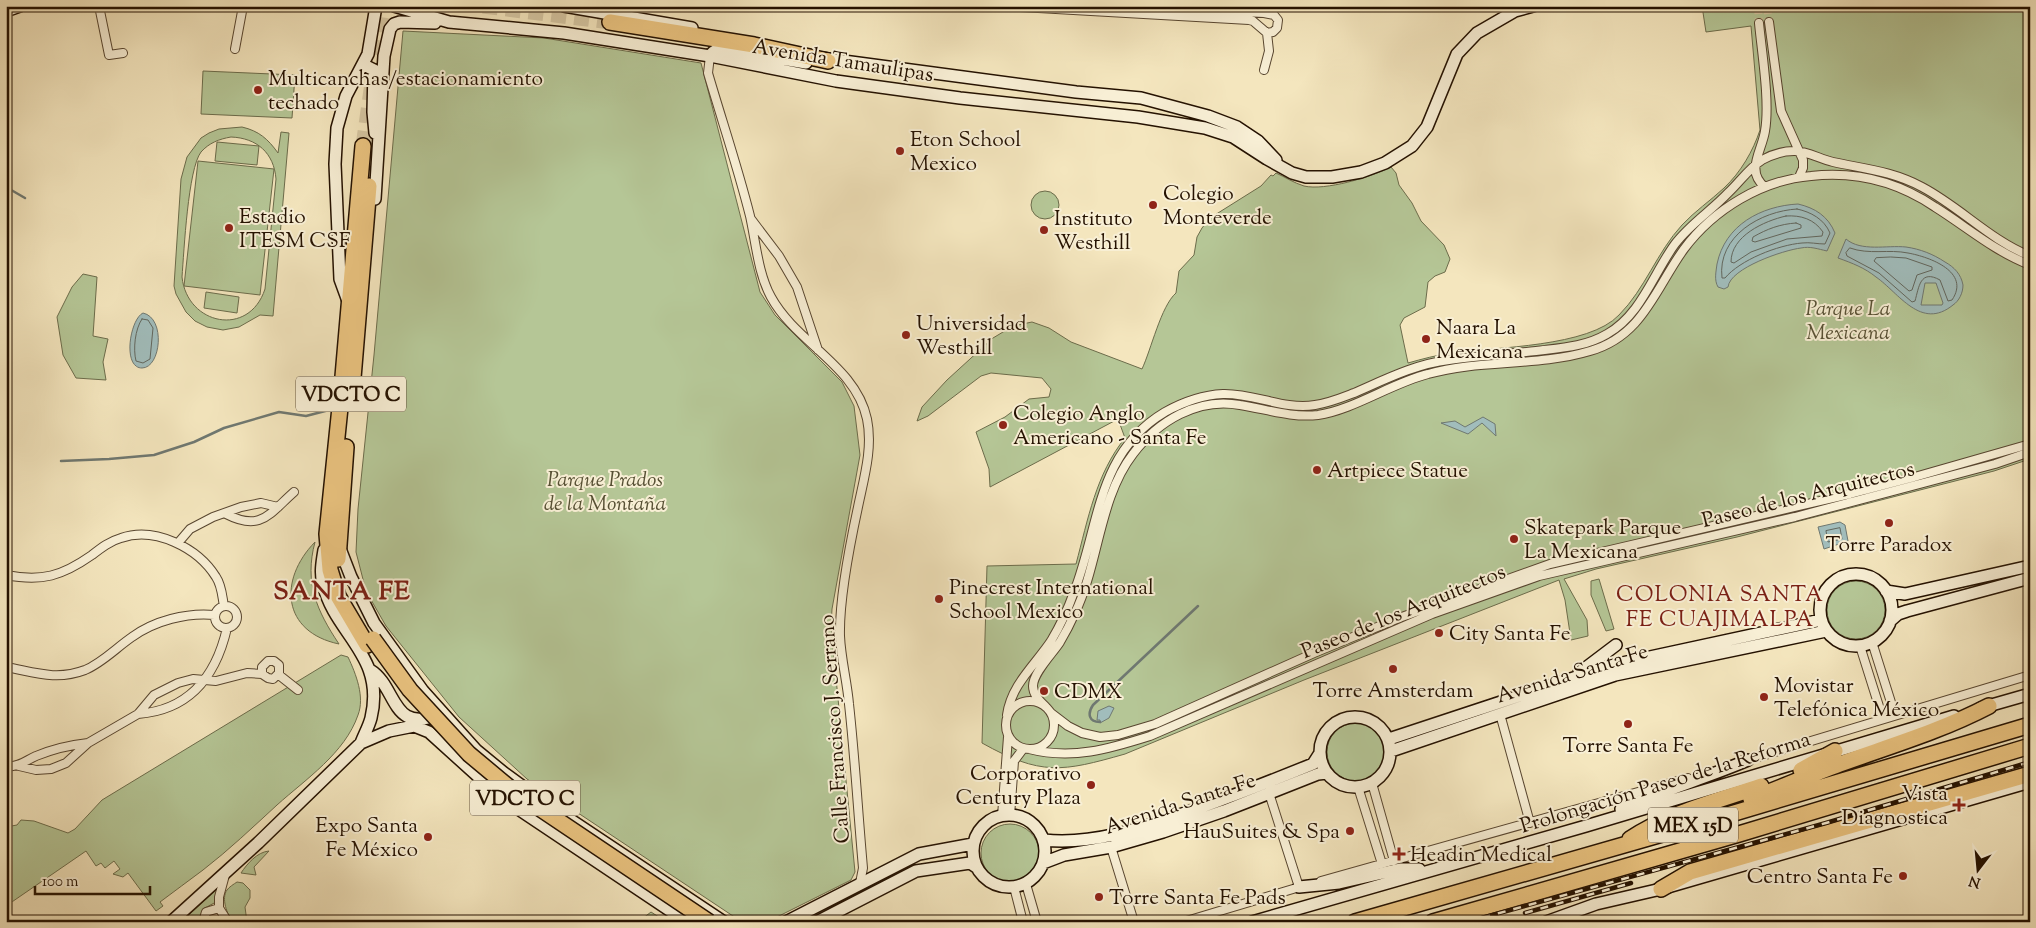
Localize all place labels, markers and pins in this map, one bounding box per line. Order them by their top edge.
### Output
place label: Multicanchas/estacionamiento techado [268,65,543,119]
marker: Multicanchas/estacionamiento techado [252,84,264,96]
place label: Eton School Mexico [910,126,1021,180]
marker: Eton School Mexico [894,145,906,157]
place label: Colegio Monteverde [1163,180,1272,234]
marker: Colegio Monteverde [1147,199,1159,211]
place label: Estadio ITESM CSF [239,203,351,257]
place label: Instituto Westhill [1054,205,1133,259]
marker: Estadio ITESM CSF [223,222,235,234]
marker: Instituto Westhill [1038,224,1050,236]
place label: Universidad Westhill [916,310,1027,364]
place label: Naara La Mexicana [1436,314,1524,368]
marker: Universidad Westhill [900,329,912,341]
marker: Naara La Mexicana [1420,333,1432,345]
place label: Colegio Anglo Americano - Santa Fe [1013,400,1207,454]
marker: Colegio Anglo Americano - Santa Fe [997,419,1009,431]
place label: Artpiece Statue [1327,457,1468,487]
marker: Artpiece Statue [1311,464,1323,476]
place label: Skatepark Parque La Mexicana [1524,514,1681,568]
marker: Torre Paradox [1883,517,1895,529]
place label: Torre Paradox [1825,531,1953,561]
marker: Skatepark Parque La Mexicana [1508,533,1520,545]
place label: Pinecrest International School Mexico [949,574,1154,628]
marker: Pinecrest International School Mexico [933,593,945,605]
place label: City Santa Fe [1449,620,1570,650]
marker: City Santa Fe [1433,627,1445,639]
marker: Torre Amsterdam [1387,663,1399,675]
place label: Movistar Telefónica México [1774,672,1939,726]
place label: Torre Amsterdam [1313,677,1473,707]
place label: CDMX [1054,678,1123,708]
marker: CDMX [1038,685,1050,697]
marker: Movistar Telefónica México [1758,691,1770,703]
marker: Torre Santa Fe [1622,718,1634,730]
place label: Torre Santa Fe [1562,732,1694,762]
place label: Corporativo Century Plaza [956,760,1081,814]
marker: Corporativo Century Plaza [1085,779,1097,791]
place label: Vista Diagnostica [1842,780,1948,834]
marker: Vista Diagnostica [1952,798,1966,812]
place label: Expo Santa Fe México [315,812,418,866]
place label: HauSuites & Spa [1184,818,1340,848]
marker: HauSuites & Spa [1344,825,1356,837]
marker: Expo Santa Fe México [422,831,434,843]
place label: Headin Medical [1410,841,1552,871]
marker: Headin Medical [1392,847,1406,861]
place label: Centro Santa Fe [1747,863,1893,893]
marker: Centro Santa Fe [1897,870,1909,882]
place label: Torre Santa Fe Pads [1109,884,1286,914]
marker: Torre Santa Fe Pads [1093,891,1105,903]

